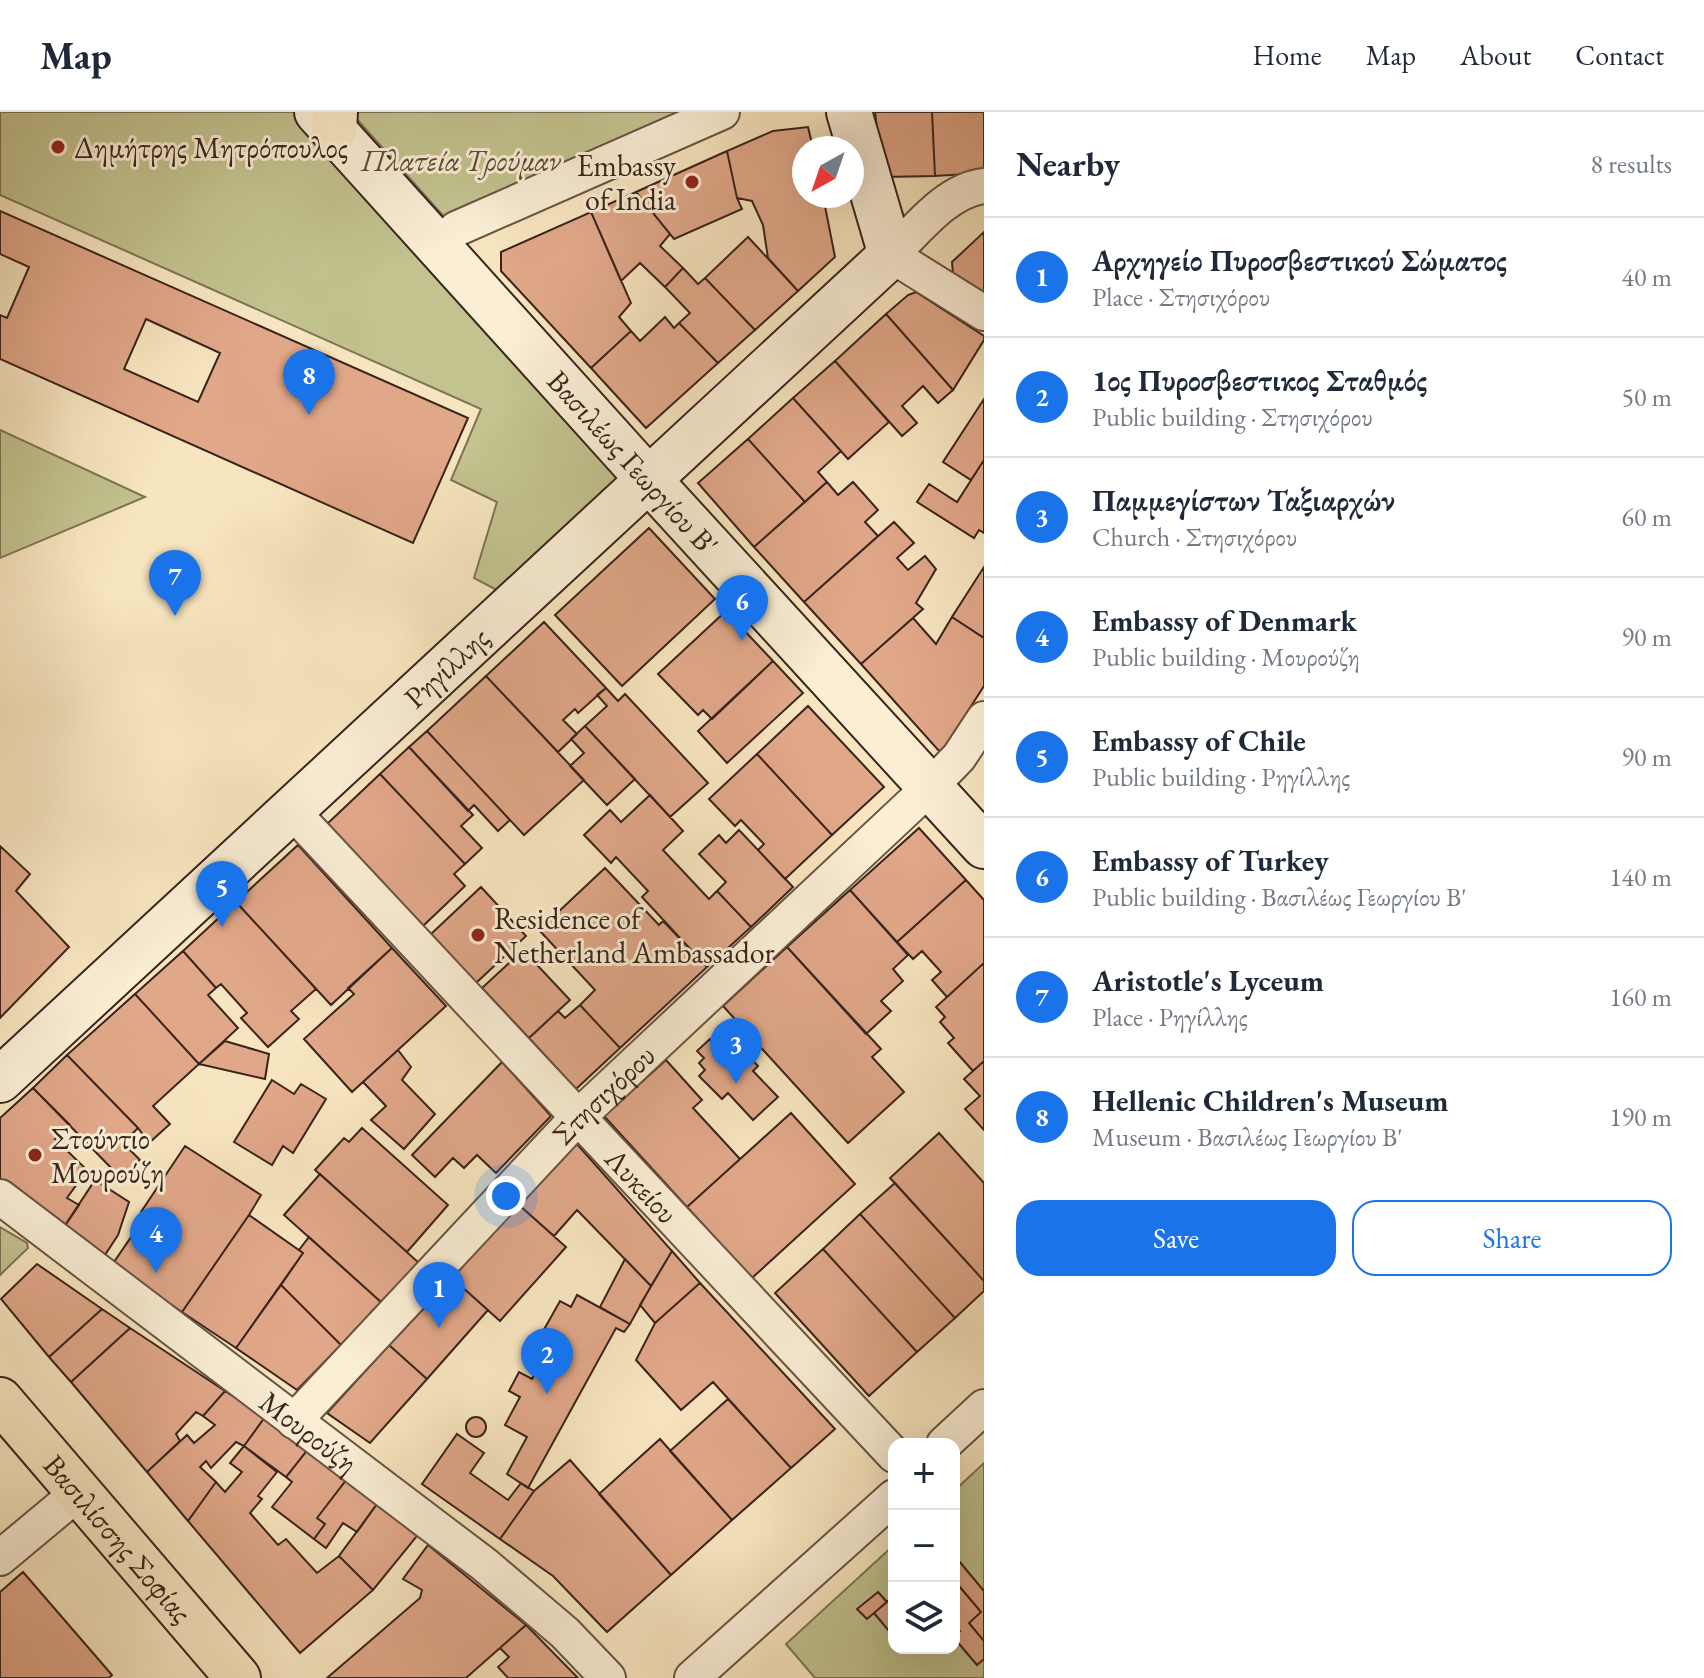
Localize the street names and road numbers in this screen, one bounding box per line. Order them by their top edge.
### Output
street label: Βασιλέως Γεωργίου Β' [539,361,727,563]
street label: Ρηγίλλης [395,618,497,716]
street label: Στησιχόρου [543,1036,663,1152]
street label: Λυκείου [596,1139,687,1232]
street label: Μουρούζη [252,1382,366,1481]
street label: Βασιλίσσης Σοφίας [35,1446,201,1631]

